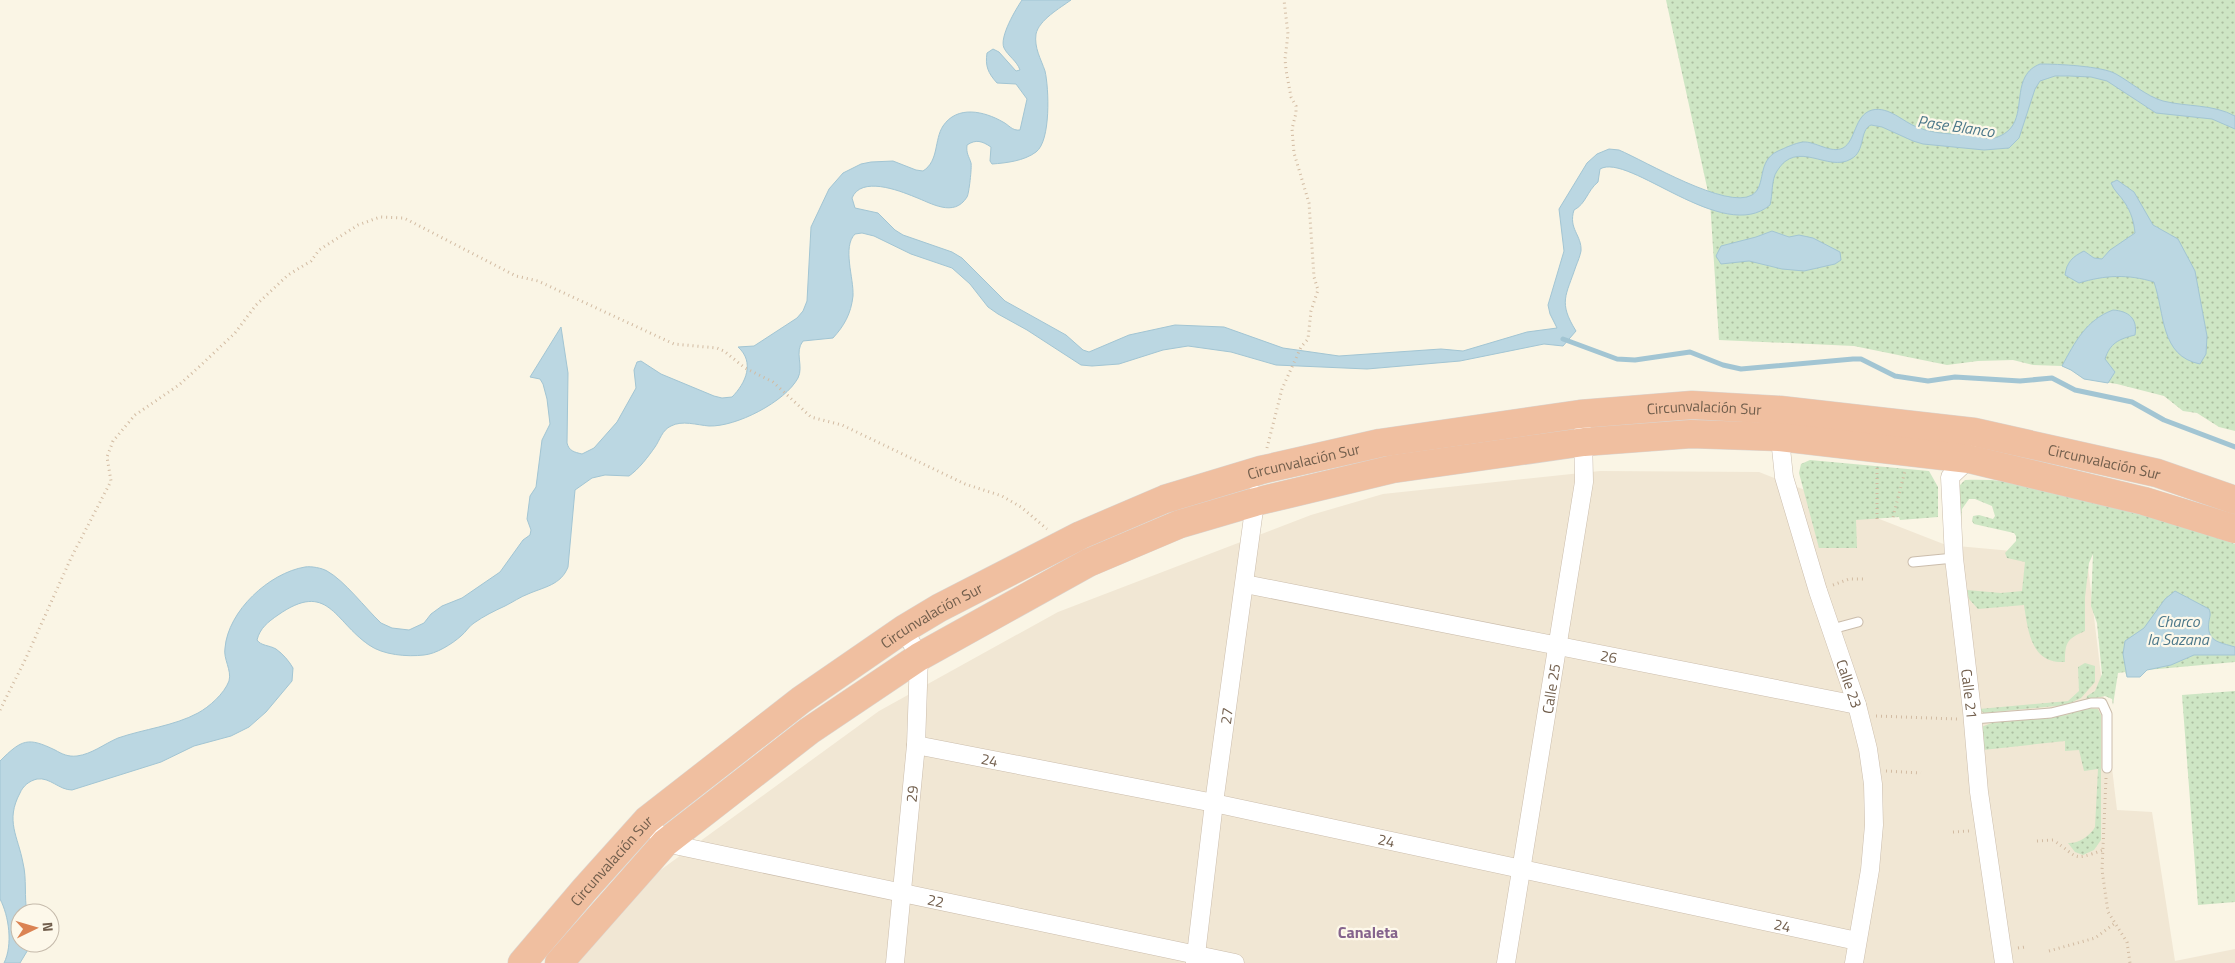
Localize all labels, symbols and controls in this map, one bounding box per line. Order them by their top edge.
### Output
water label: Pase Blanco [1916,109,1997,143]
street label: Circunvalación Sur [1646,393,1762,420]
street label: Circunvalación Sur [1244,436,1362,485]
street label: Circunvalación Sur [2046,437,2164,485]
street label: Circunvalación Sur [875,576,986,654]
water label: Charco la Sazana [2147,609,2210,651]
street label: 26 [1598,643,1619,669]
street label: Calle 23 [1831,656,1869,711]
street label: Calle 25 [1535,662,1566,715]
street label: Calle 21 [1956,667,1984,720]
street label: 27 [1213,706,1238,726]
street label: 24 [979,746,1000,772]
street label: 29 [899,784,924,803]
street label: Circunvalación Sur [564,809,657,911]
street label: 24 [1376,827,1397,853]
street label: 22 [925,887,946,913]
north arrow [10,903,60,953]
street label: 24 [1772,912,1793,938]
district label: Canaleta [1338,920,1398,944]
text: N [38,921,59,933]

